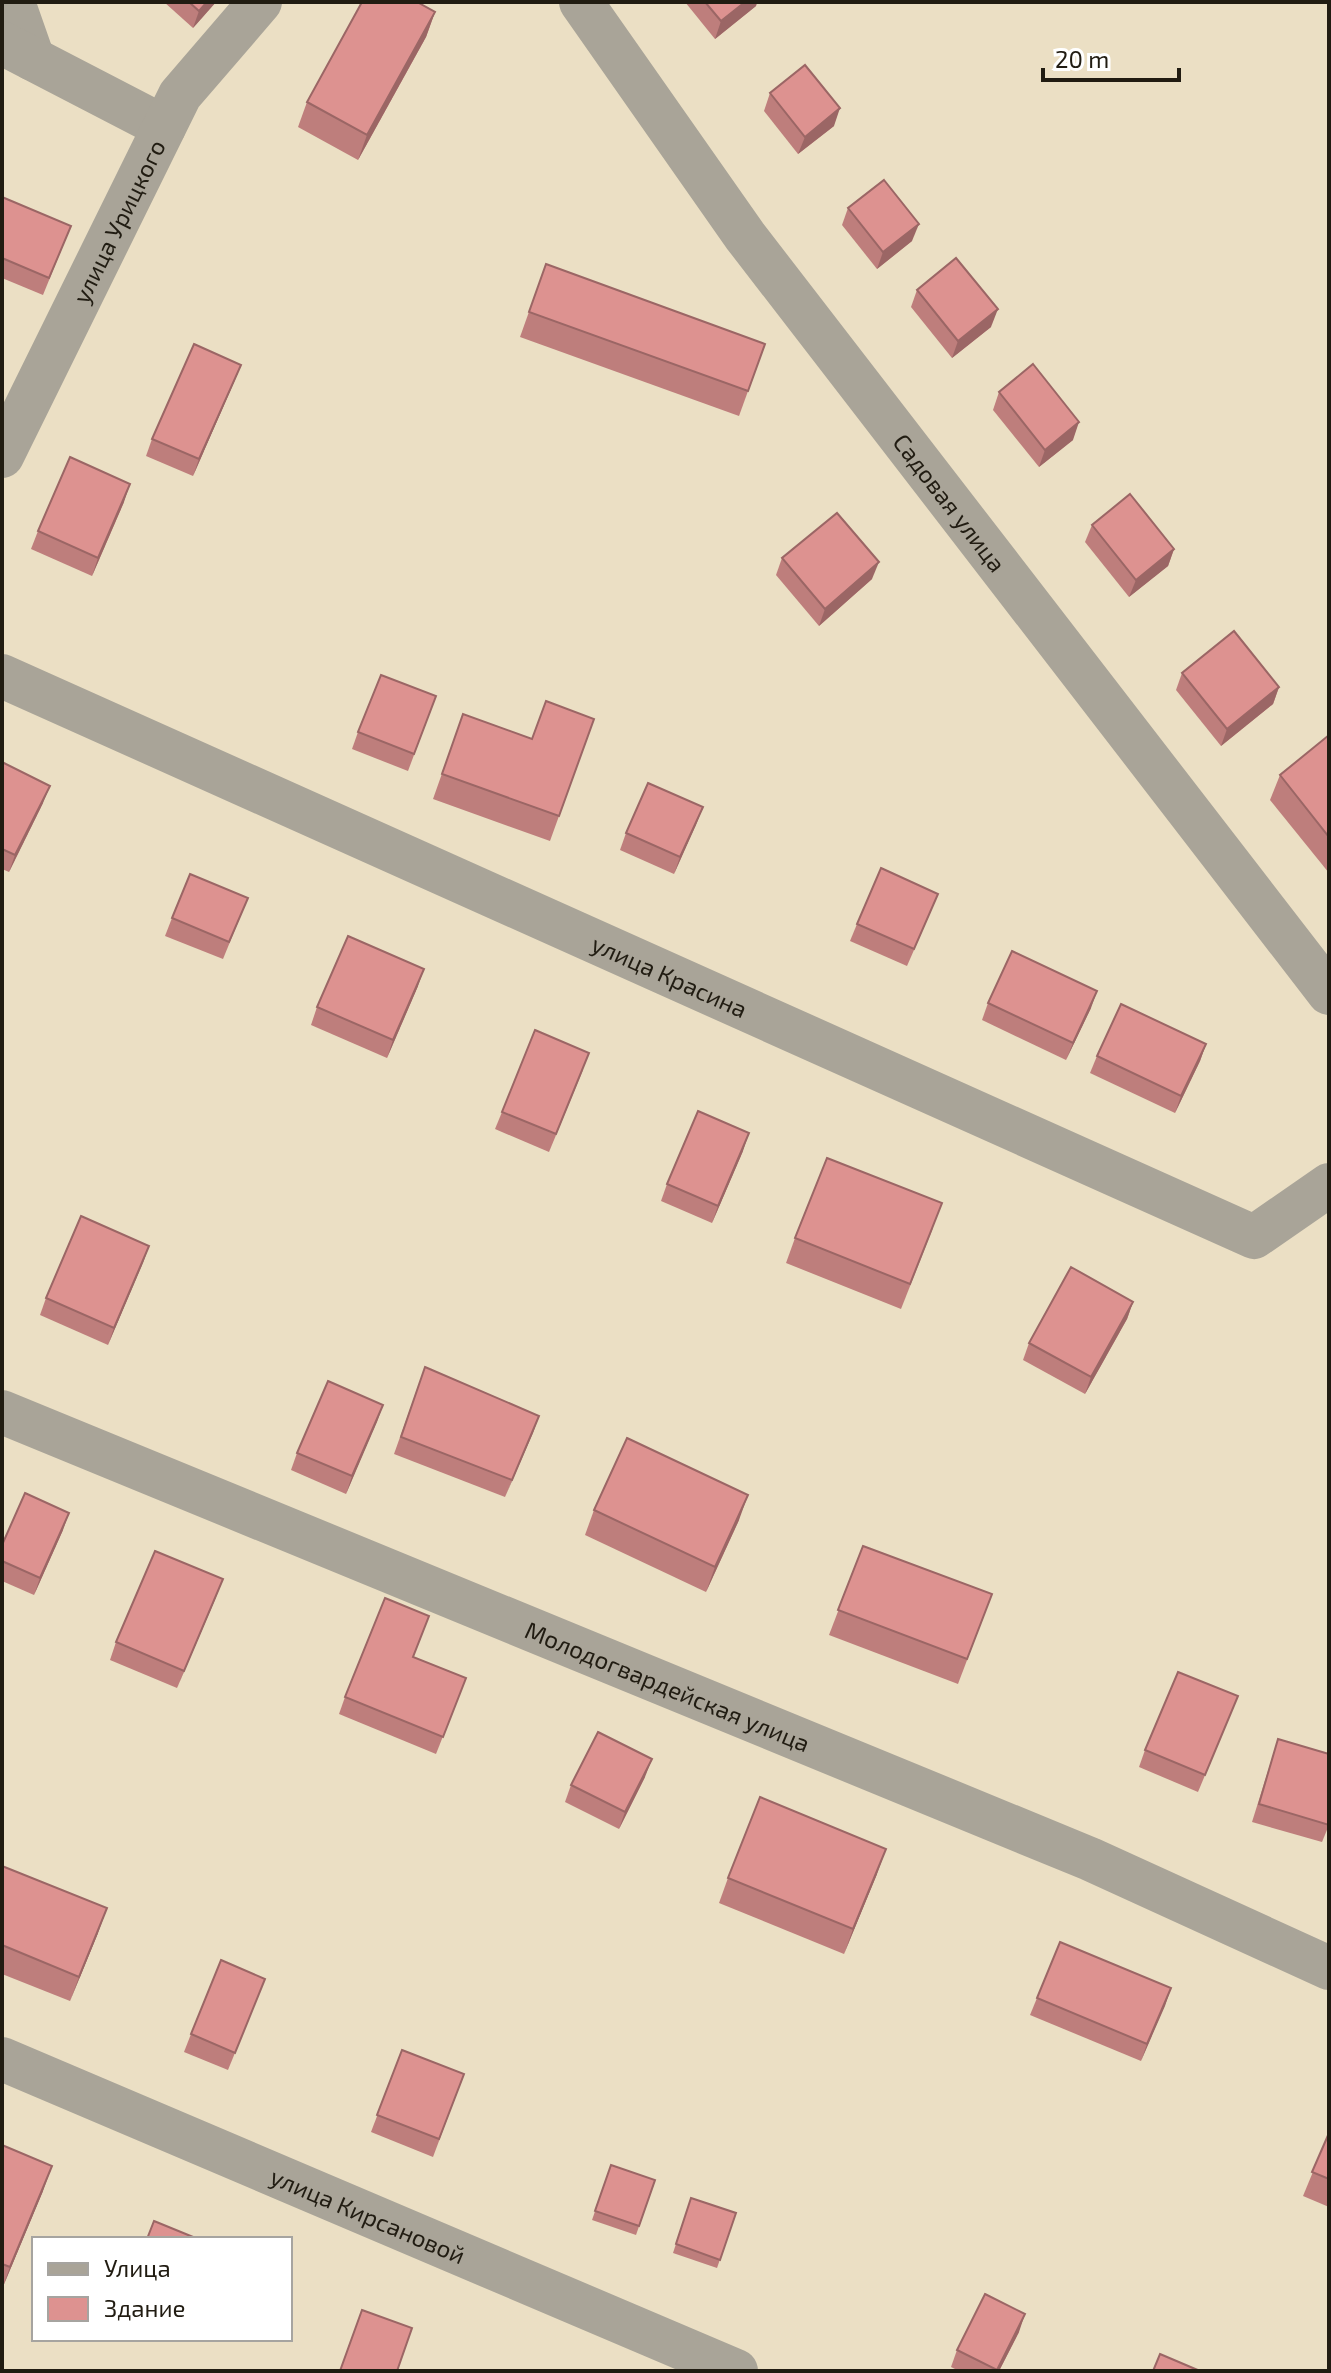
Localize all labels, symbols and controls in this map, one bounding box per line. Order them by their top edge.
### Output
scale bar [1043,32,1179,82]
text: 20 m [1055,44,1109,73]
street label: улица Урицкого [65,134,170,308]
street label: Садовая улица [888,427,1013,577]
street label: улица Красина [587,928,752,1023]
street label: Молодогвардейская улица [521,1614,815,1757]
street label: улица Кирсановой [266,2161,470,2269]
legend [32,2237,292,2341]
text: Улица [104,2253,171,2282]
text: Здание [104,2293,186,2322]

